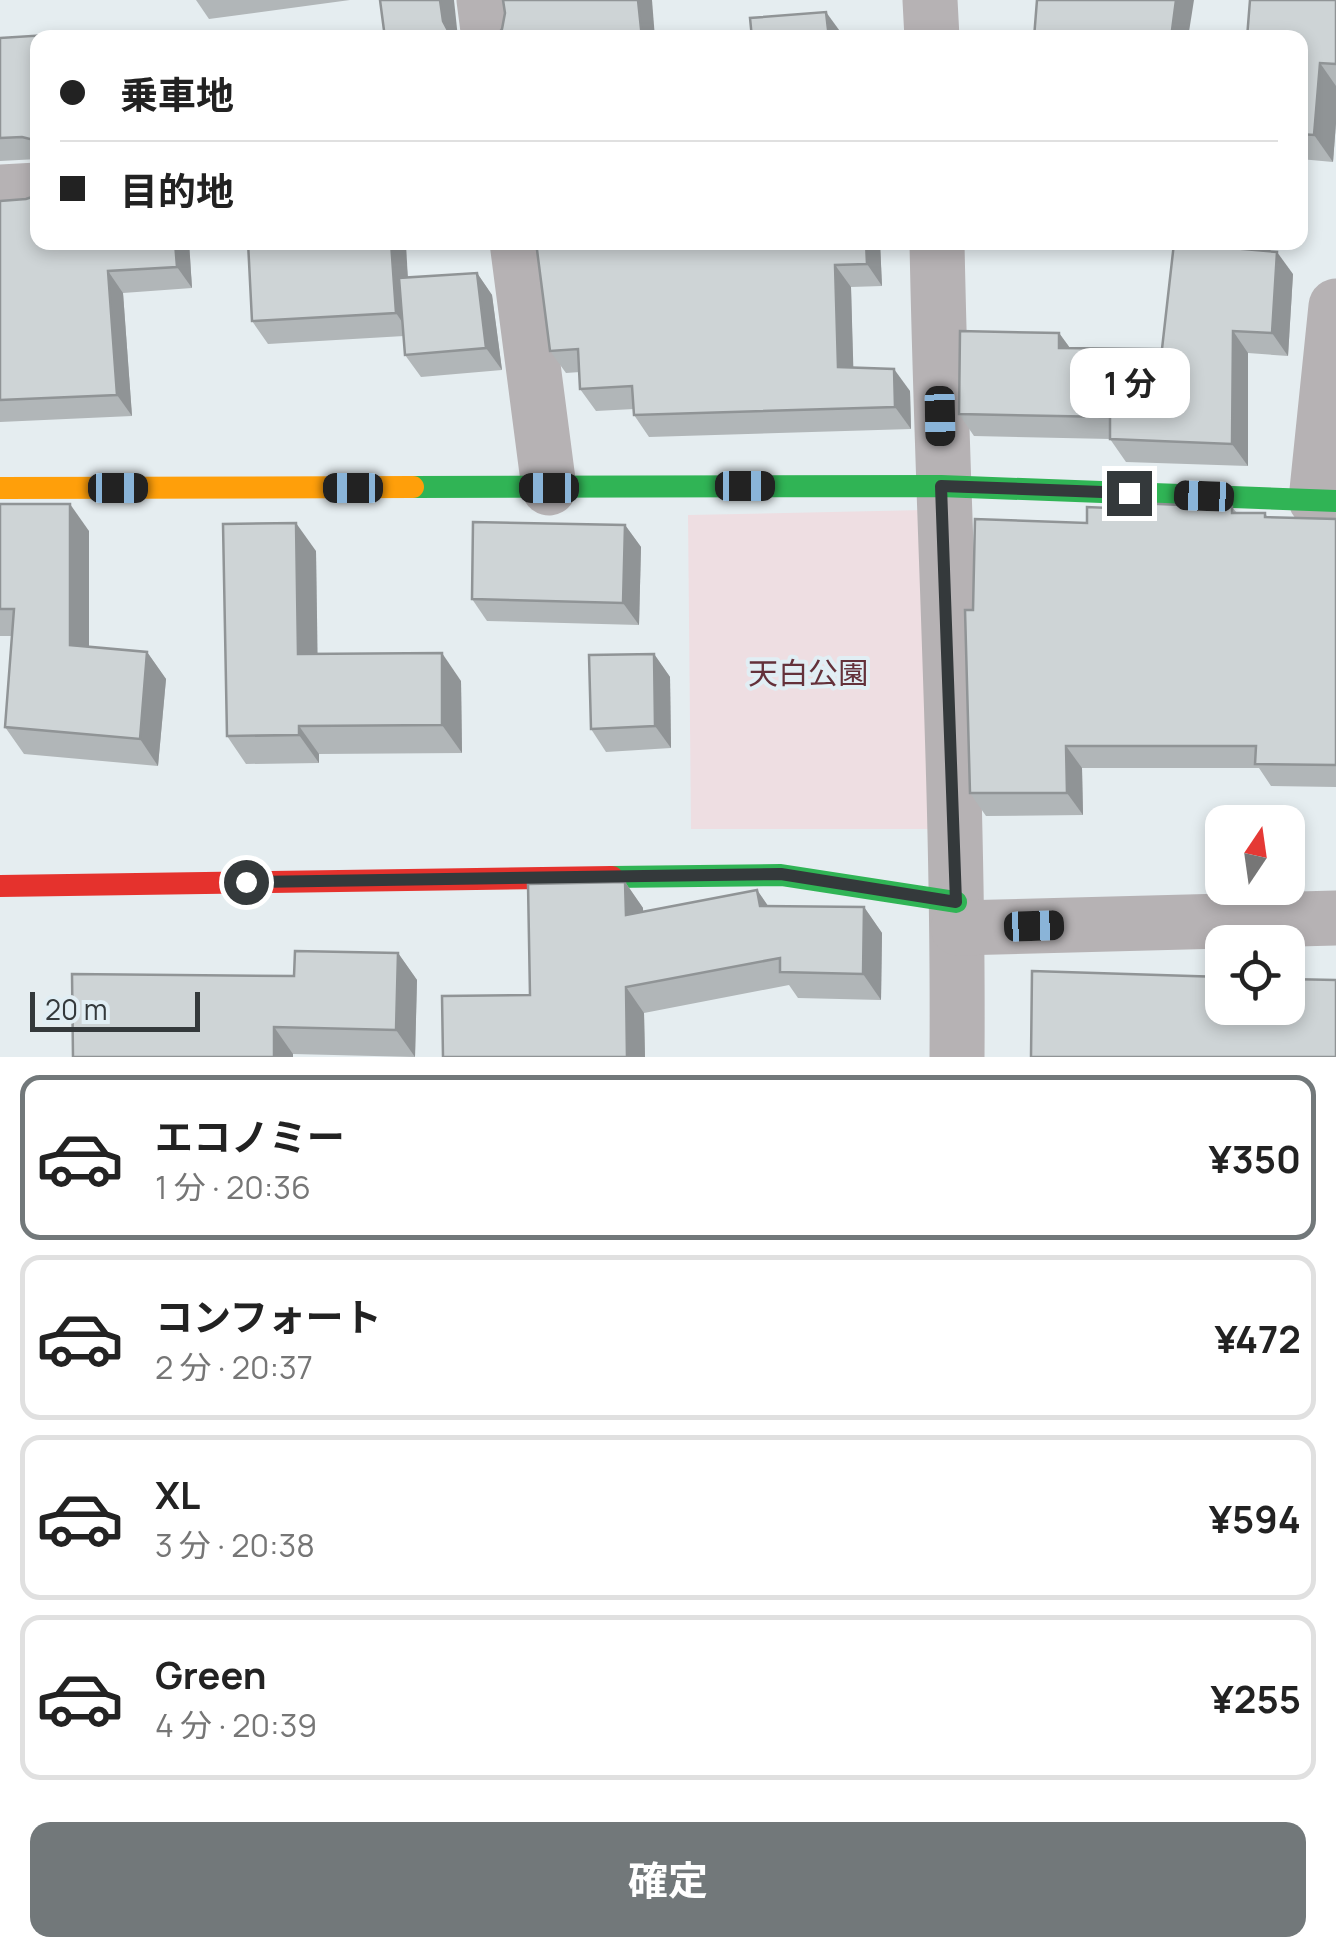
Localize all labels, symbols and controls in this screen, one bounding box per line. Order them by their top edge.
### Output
text: 乗車地 [120,68,234,120]
text: 目的地 [120,164,234,216]
callout: 1 分 [1069,348,1189,418]
text: 1 分 [1104,361,1156,405]
car [924,386,956,446]
car [715,471,775,501]
route end [1107,471,1152,516]
car [88,473,148,503]
car [323,473,383,503]
car [519,473,579,503]
car [1173,480,1235,512]
park label: 天白公園 [748,652,868,693]
north arrow [1205,805,1305,905]
map controls [1205,805,1305,1025]
route start [224,860,269,905]
car [1003,910,1065,942]
button: locate [1205,925,1305,1025]
scale bar [30,987,200,1032]
text: 20 m [45,990,107,1028]
text: エコノミー [155,1110,345,1162]
icon: car [35,1113,125,1203]
text: ¥350 [1208,1132,1301,1184]
text: 1 分 · 20:36 [155,1165,311,1209]
text: コンフォート [155,1290,382,1342]
icon: car [35,1293,125,1383]
text: ¥472 [1214,1312,1301,1364]
text: 2 分 · 20:37 [155,1345,313,1389]
text: XL [155,1468,200,1520]
icon: car [35,1473,125,1563]
text: ¥594 [1209,1492,1301,1544]
text: 3 分 · 20:38 [155,1523,315,1567]
text: Green [155,1648,267,1700]
icon: car [35,1653,125,1743]
text: ¥255 [1211,1672,1301,1724]
text: 4 分 · 20:39 [155,1703,317,1747]
button: 確定 [30,1822,1306,1937]

